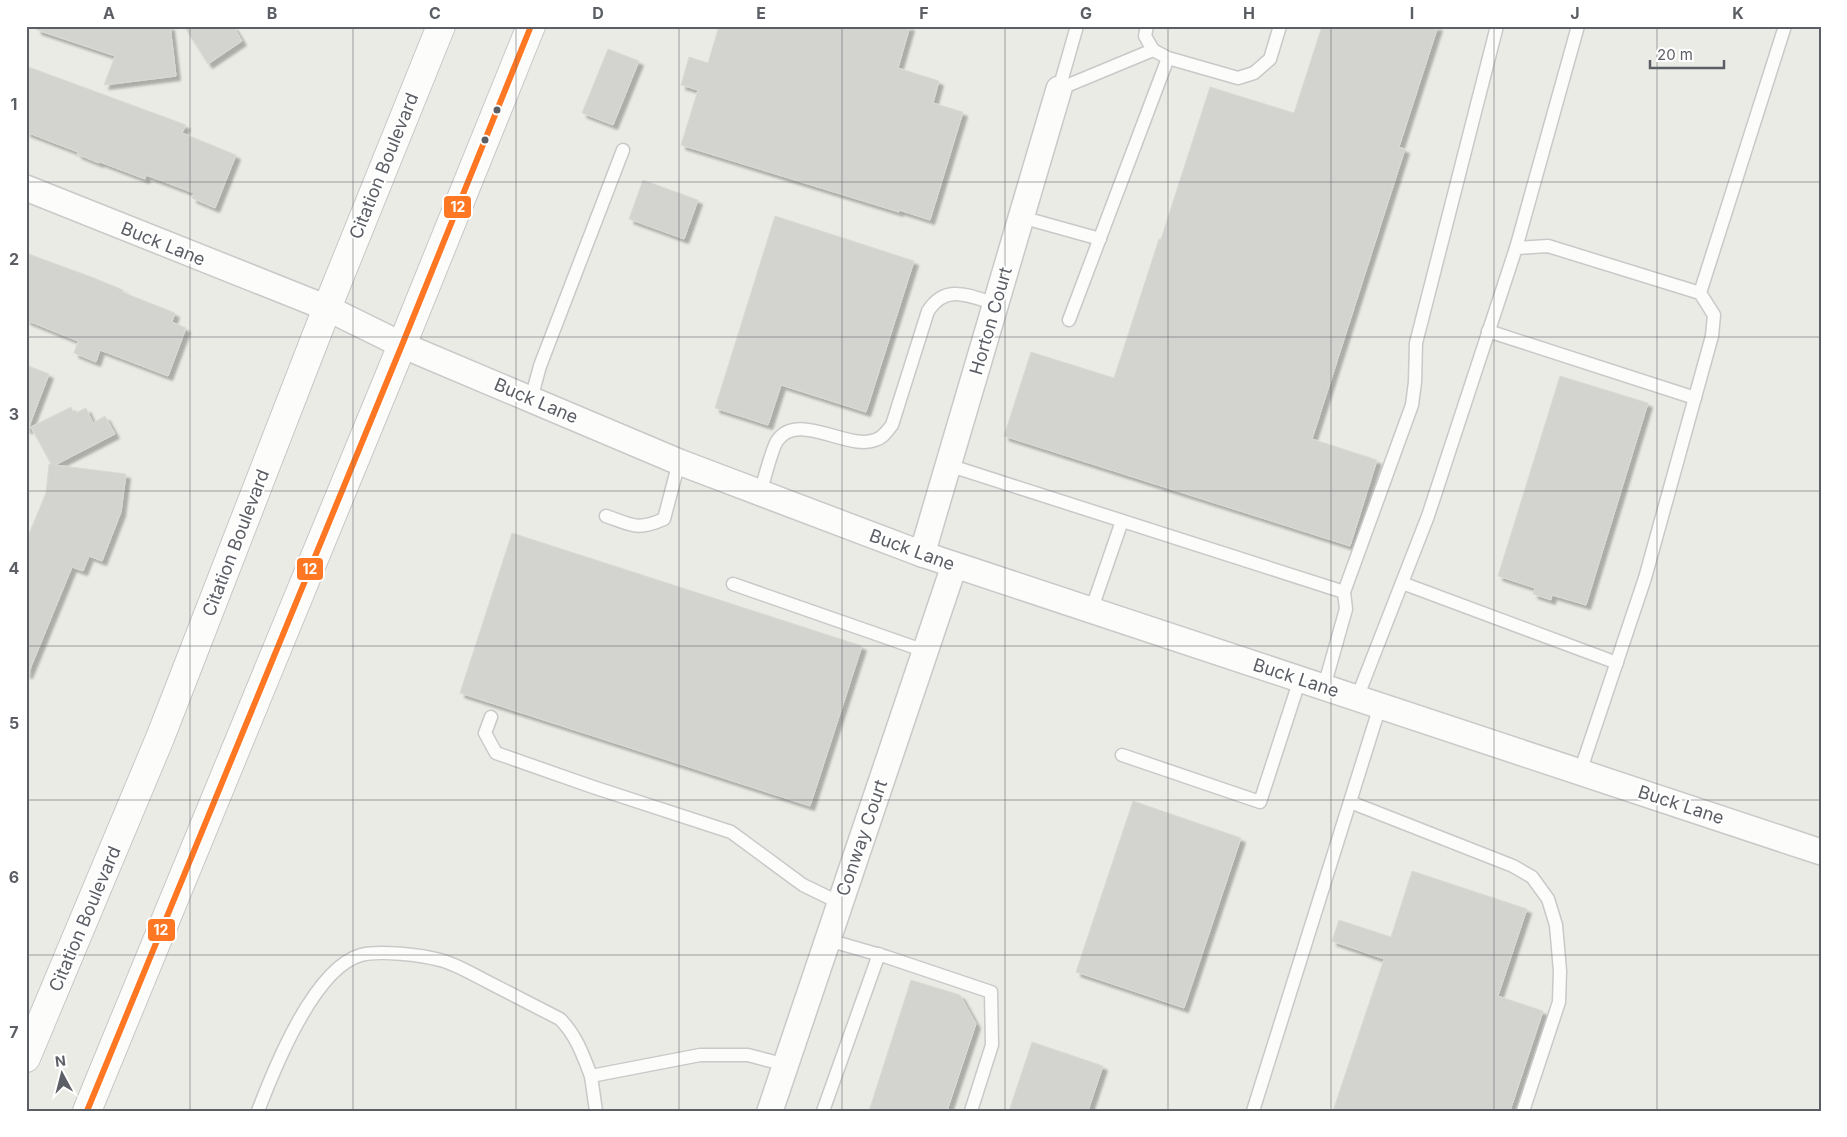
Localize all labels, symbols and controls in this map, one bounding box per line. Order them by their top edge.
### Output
text: A [103,3,115,23]
text: B [267,3,277,23]
text: C [429,3,441,23]
text: D [592,3,604,23]
text: E [756,3,766,23]
text: F [919,3,929,23]
text: G [1080,3,1092,23]
text: H [1243,3,1255,23]
text: I [1410,3,1414,23]
text: J [1570,3,1580,23]
text: K [1732,3,1744,23]
scale bar [1650,38,1723,70]
text: 20 m [1657,45,1693,64]
street label: Citation Boulevard [345,90,422,242]
text: 1 [11,94,17,114]
unlabelled marker [492,105,502,115]
unlabelled marker [480,135,490,145]
line badge: 12 [443,195,472,219]
text: 12 [451,198,466,215]
street label: Buck Lane [118,217,208,270]
text: 2 [9,249,19,269]
street label: Horton Court [965,265,1016,377]
street label: Buck Lane [491,373,581,428]
text: 3 [9,404,19,424]
street label: Citation Boulevard [198,466,273,619]
street label: Buck Lane [867,524,958,575]
line badge: 12 [296,557,324,581]
text: 4 [9,558,20,578]
text: 12 [303,560,318,577]
street label: Buck Lane [1251,654,1342,701]
text: 5 [9,713,19,733]
street label: Conway Court [832,777,891,899]
street label: Buck Lane [1636,781,1727,828]
street label: Citation Boulevard [44,843,125,995]
text: 6 [9,867,19,887]
line badge: 12 [147,918,176,942]
text: 12 [154,921,169,938]
text: 7 [9,1022,19,1042]
north arrow [38,1050,88,1100]
text: N [54,1052,67,1070]

